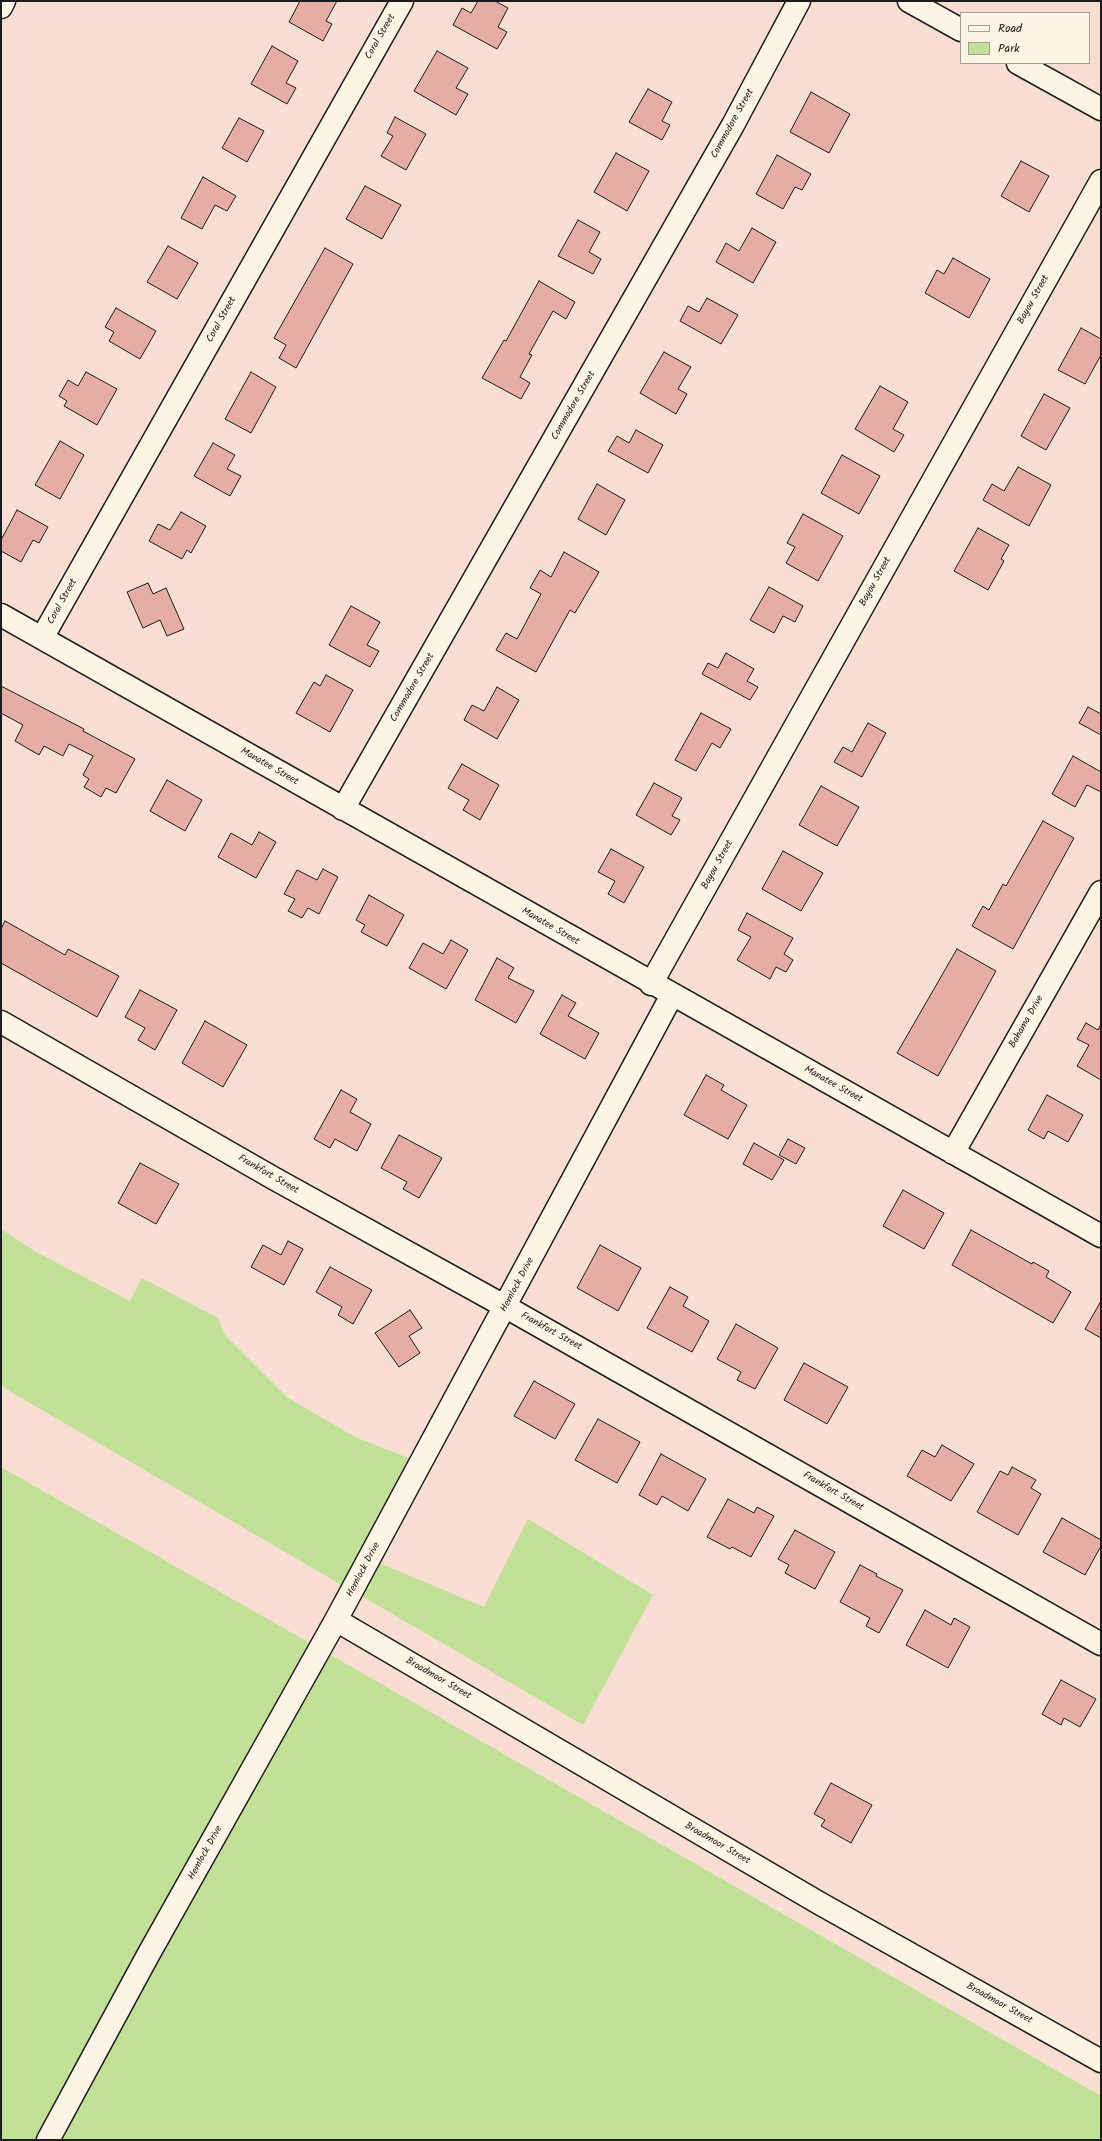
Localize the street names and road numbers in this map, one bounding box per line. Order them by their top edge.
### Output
street label: Coral Street [363,12,399,62]
street label: Commodore Street [709,87,757,161]
street label: Bayou Street [1016,273,1052,327]
street label: Coral Street [205,295,239,345]
street label: Commodore Street [549,369,599,443]
street label: Bayou Street [858,555,894,609]
street label: Coral Street [46,577,80,627]
street label: Commodore Street [388,651,438,725]
street label: Manatee Street [238,746,300,788]
street label: Bayou Street [700,838,736,892]
street label: Manatee Street [519,906,581,948]
street label: Bahama Drive [1007,994,1047,1050]
street label: Manatee Street [802,1064,864,1106]
street label: Frankfort Street [236,1153,300,1197]
street label: Hemlock Drive [499,1256,537,1314]
street label: Frankfort Street [518,1310,584,1354]
street label: Frankfort Street [801,1470,865,1514]
street label: Hemlock Drive [345,1541,383,1599]
street label: Broadmoor Street [403,1655,473,1703]
street label: Broadmoor Street [682,1820,752,1868]
street label: Hemlock Drive [186,1824,226,1882]
street label: Broadmoor Street [964,1981,1034,2027]

